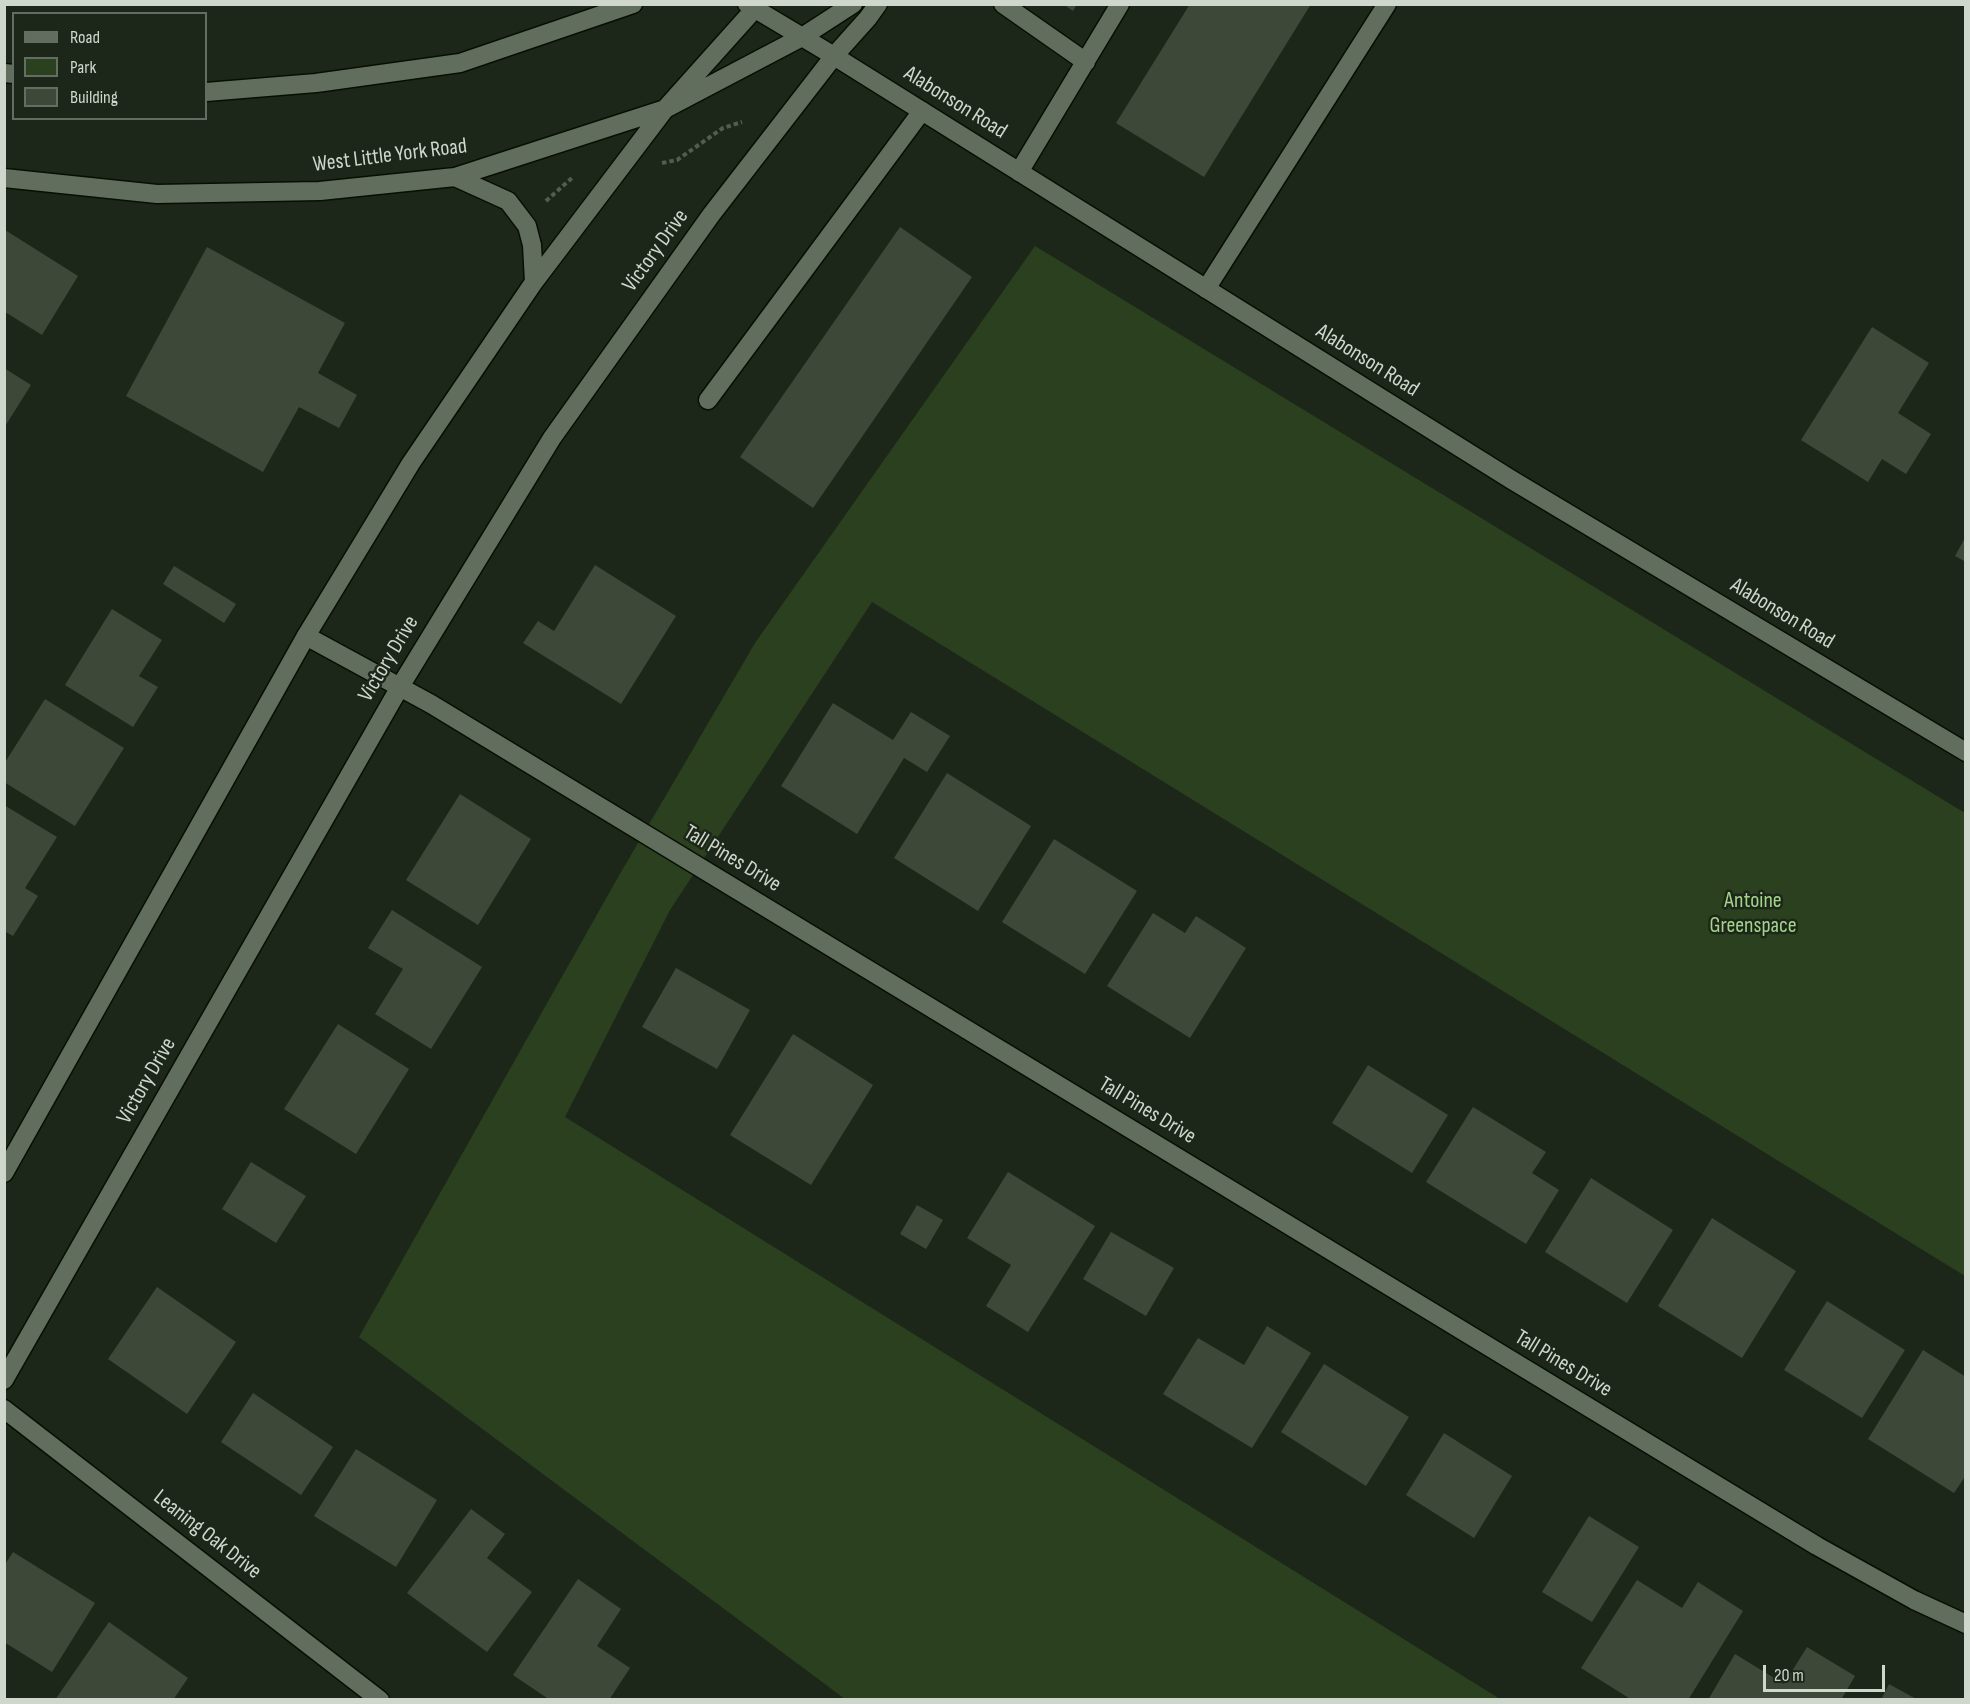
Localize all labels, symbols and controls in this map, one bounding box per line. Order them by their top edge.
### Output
legend [12,12,207,120]
text: Road [70,27,100,48]
text: Park [70,57,96,78]
street label: Alabonson Road [899,61,1011,145]
text: Building [70,87,118,108]
street label: West Little York Road [311,133,469,179]
street label: Victory Drive [617,205,695,297]
street label: Alabonson Road [1311,319,1423,403]
street label: Alabonson Road [1725,573,1839,655]
street label: Victory Drive [353,611,425,707]
street label: Tall Pines Drive [678,820,786,898]
park label: Antoine Greenspace [1709,888,1797,939]
street label: Victory Drive [112,1033,182,1129]
street label: Tall Pines Drive [1093,1072,1201,1150]
street label: Tall Pines Drive [1509,1325,1617,1403]
street label: Leaning Oak Drive [148,1485,266,1585]
scale bar [1766,1653,1888,1691]
text: 20 m [1774,1665,1804,1686]

